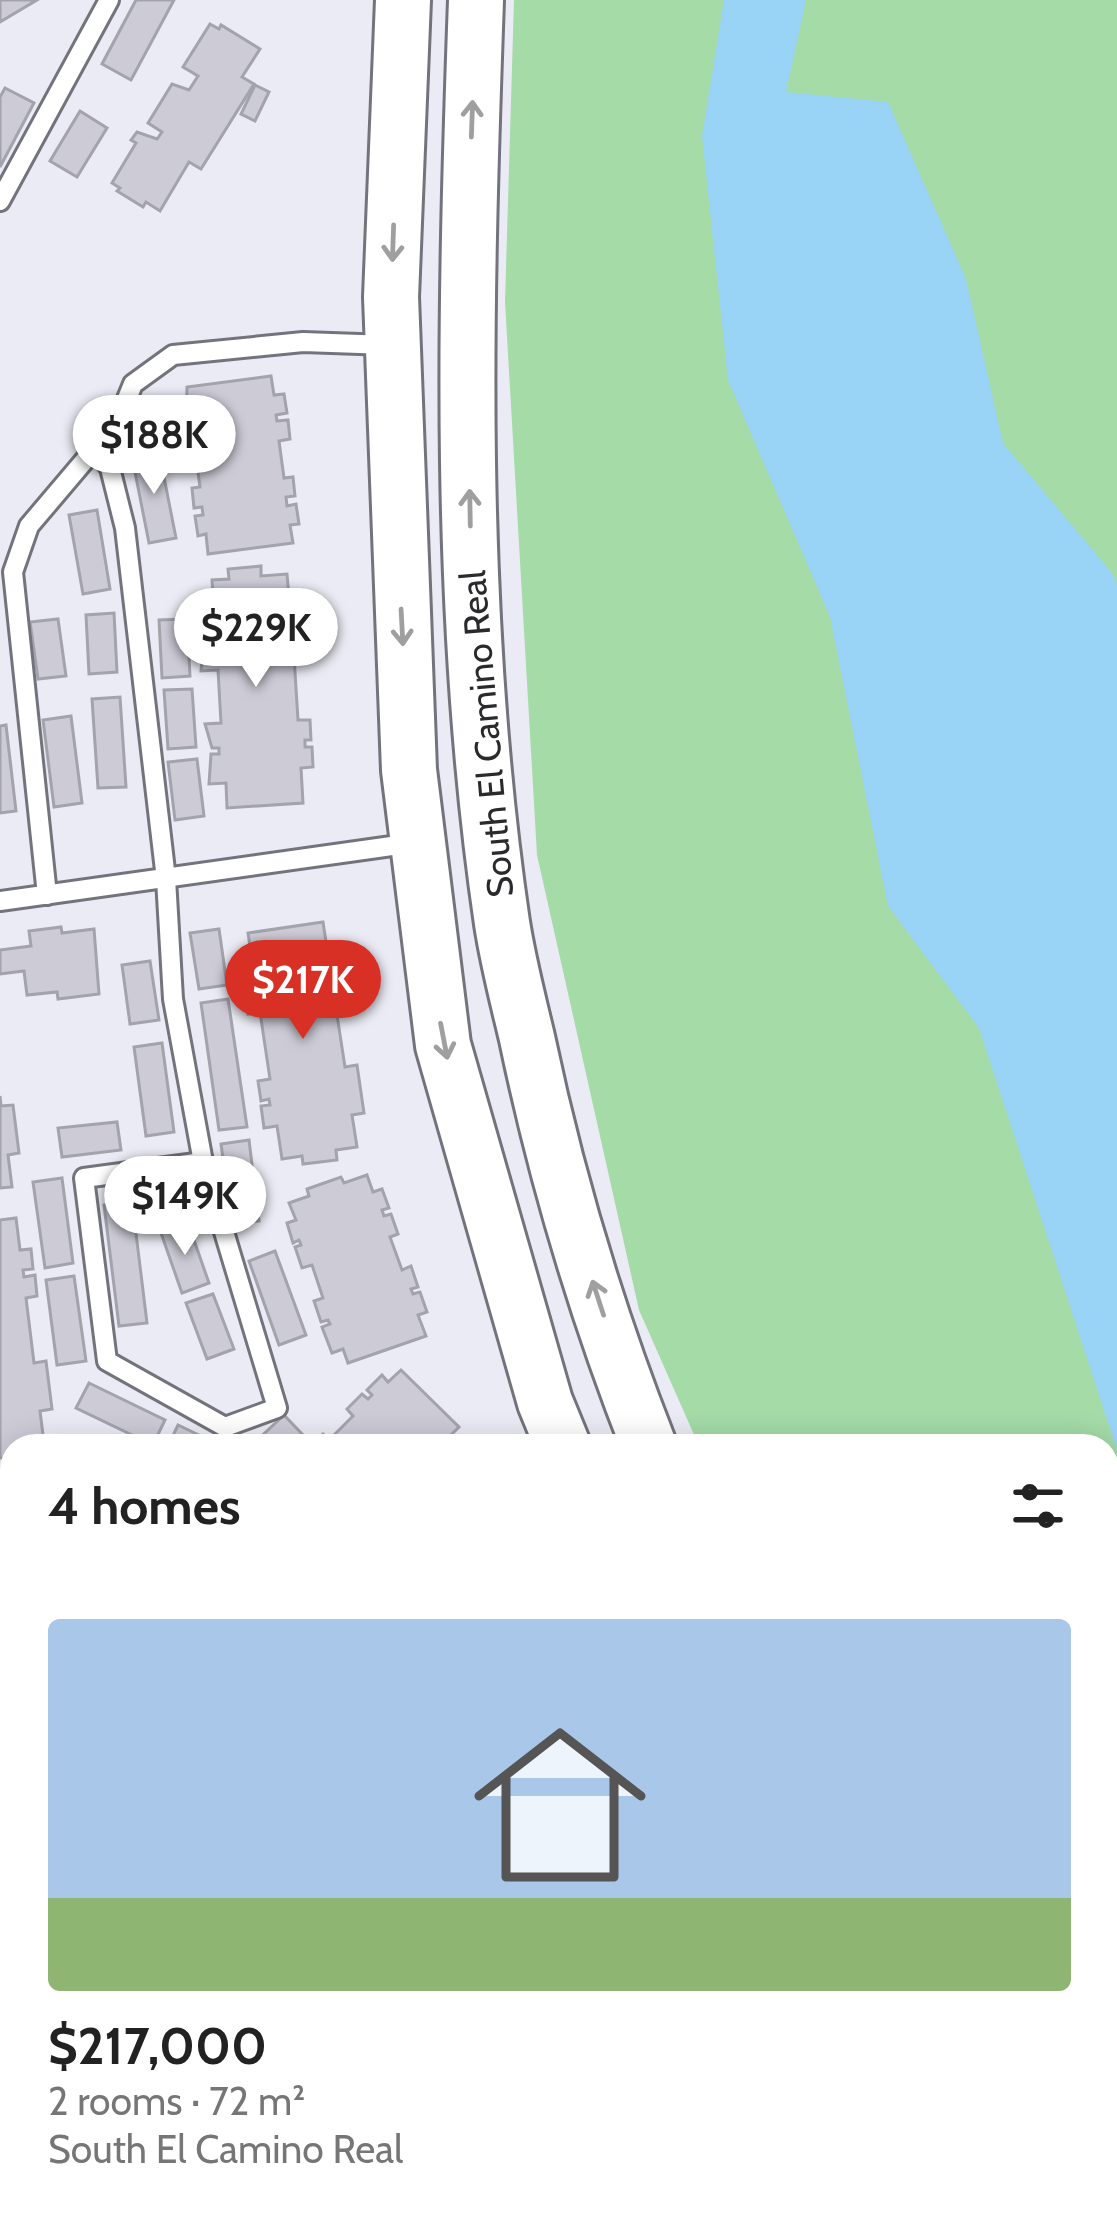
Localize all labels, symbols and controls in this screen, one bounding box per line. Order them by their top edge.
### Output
one-way arrow [460,100,483,139]
one-way arrow [381,223,404,262]
pin: $188K [70,395,238,497]
text: $188K [100,410,208,458]
one-way arrow [459,489,482,528]
street label: South El Camino Real [450,568,522,899]
pin: $229K [172,588,340,690]
text: $229K [201,603,311,651]
one-way arrow [391,607,414,646]
pin: $217K [219,940,387,1042]
text: $217K [252,955,354,1003]
one-way arrow [434,1021,456,1060]
pin: $149K [101,1156,269,1258]
text: $149K [131,1171,239,1219]
one-way arrow [586,1280,608,1318]
icon: filters [1005,1473,1071,1539]
text: 4 homes [48,1475,240,1537]
icon: home [452,1697,668,1913]
text: $217,000 [48,2015,267,2077]
text: 2 rooms · 72 m² [48,2077,305,2125]
text: South El Camino Real [48,2125,403,2173]

